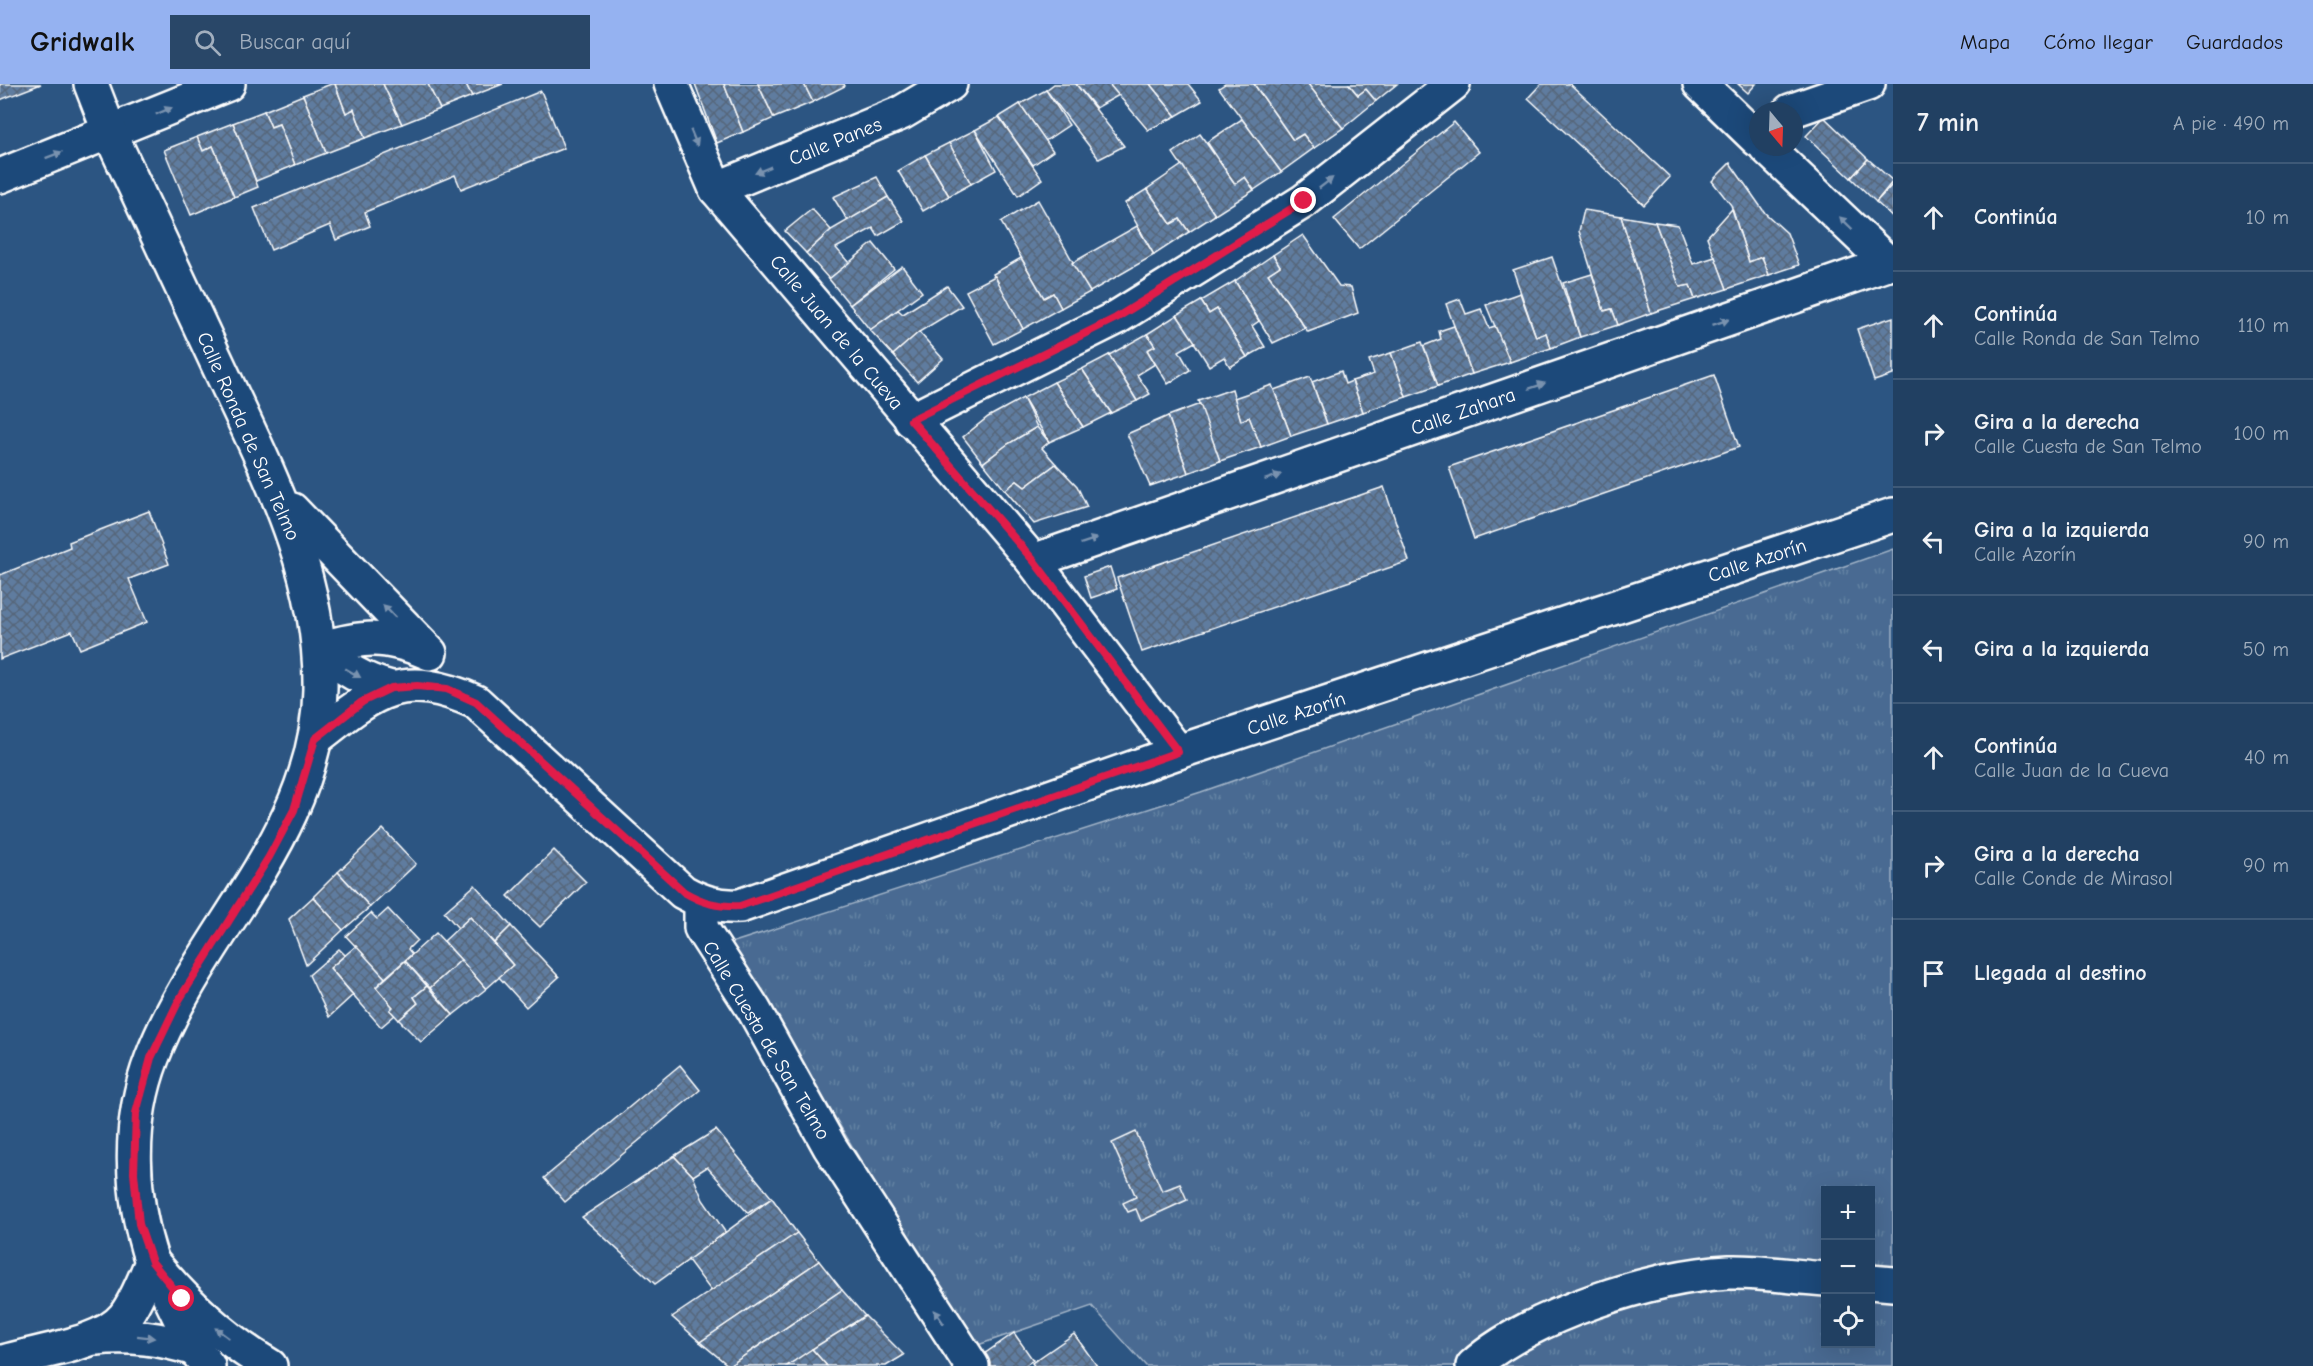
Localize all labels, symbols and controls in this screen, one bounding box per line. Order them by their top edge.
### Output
search box [170,15,590,69]
text: Gridwalk [30,26,134,58]
icon: search [191,26,224,59]
text: Buscar aquí [239,29,350,55]
text: Mapa [1960,30,2010,54]
text: Cómo llegar [2043,30,2153,54]
text: Guardados [2186,30,2283,54]
north arrow [1749,102,1803,156]
one-way arrow [155,106,173,115]
text: 7 min [1917,108,1979,138]
street label: Calle Panes [785,112,885,171]
text: A pie · 490 m [2173,112,2289,135]
one-way arrow [689,129,699,147]
one-way arrow [46,150,64,160]
one-way arrow [754,165,772,175]
one-way arrow [1318,177,1334,189]
route end [1290,187,1316,213]
icon: ahead [1917,201,1950,234]
text: Continúa [1974,204,2058,230]
text: 10 m [2246,206,2289,229]
one-way arrow [1840,217,1854,231]
street label: Calle Juan de la Cueva [765,250,908,414]
text: Continúa [1974,301,2058,327]
icon: ahead [1917,309,1950,342]
text: 110 m [2238,314,2289,337]
one-way arrow [1712,317,1730,326]
text: Calle Ronda de San Telmo [1974,327,2200,350]
street label: Calle Ronda de San Telmo [192,328,305,544]
one-way arrow [1528,381,1546,390]
street label: Calle Zahara [1408,383,1518,440]
text: Gira a la derecha [1974,409,2140,435]
icon: right [1917,417,1950,450]
text: 100 m [2234,422,2289,445]
text: Calle Cuesta de San Telmo [1974,435,2202,458]
one-way arrow [1264,472,1282,482]
text: Gira a la izquierda [1974,517,2149,543]
icon: left [1917,525,1950,558]
text: 90 m [2243,530,2289,553]
street label: Calle Azorín [1705,534,1809,587]
one-way arrow [1080,536,1098,546]
text: Calle Azorín [1974,543,2076,566]
one-way arrow [383,605,397,619]
icon: left [1917,633,1950,666]
text: Gira a la izquierda [1974,636,2149,662]
text: 50 m [2243,638,2289,661]
one-way arrow [345,668,362,678]
street label: Calle Azorín [1244,687,1348,740]
text: Continúa [1974,733,2058,759]
icon: ahead [1917,741,1950,774]
text: 40 m [2244,746,2289,769]
text: Calle Juan de la Cueva [1974,759,2169,782]
text: Gira a la derecha [1974,841,2140,867]
icon: right [1917,849,1950,882]
text: 90 m [2243,854,2289,877]
text: Calle Conde de Mirasol [1974,867,2173,890]
street label: Calle Cuesta de San Telmo [698,937,835,1144]
icon: arrive [1917,957,1950,990]
text: Llegada al destino [1974,960,2147,986]
map controls [1821,1186,1875,1348]
button: + [1821,1186,1875,1240]
button: − [1821,1240,1875,1294]
route start [168,1285,194,1311]
button: locate [1821,1294,1875,1348]
one-way arrow [933,1310,945,1326]
one-way arrow [214,1327,230,1339]
one-way arrow [137,1332,156,1342]

